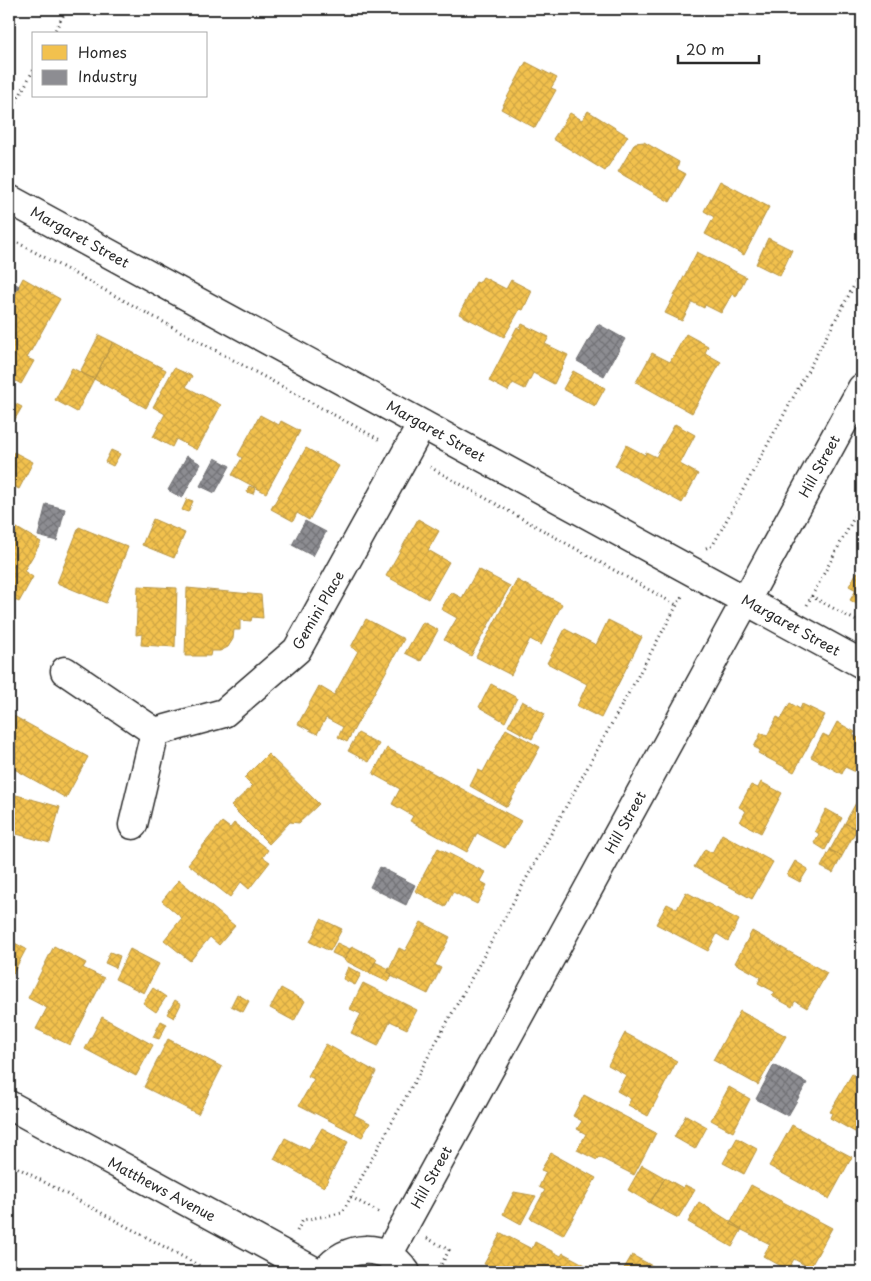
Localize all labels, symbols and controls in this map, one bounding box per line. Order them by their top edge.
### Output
legend [32,32,208,98]
scale bar [678,32,760,64]
text: 20 m [686,37,725,60]
text: Homes [78,40,127,63]
text: Industry [78,64,137,87]
street label: Margaret Street [27,201,133,273]
street label: Margaret Street [383,395,489,467]
street label: Hill Street [793,431,845,501]
street label: Gemini Place [287,567,349,653]
street label: Margaret Street [738,589,844,661]
street label: Hill Street [599,787,651,857]
street label: Hill Street [405,1142,457,1212]
street label: Matthews Avenue [104,1152,220,1226]

